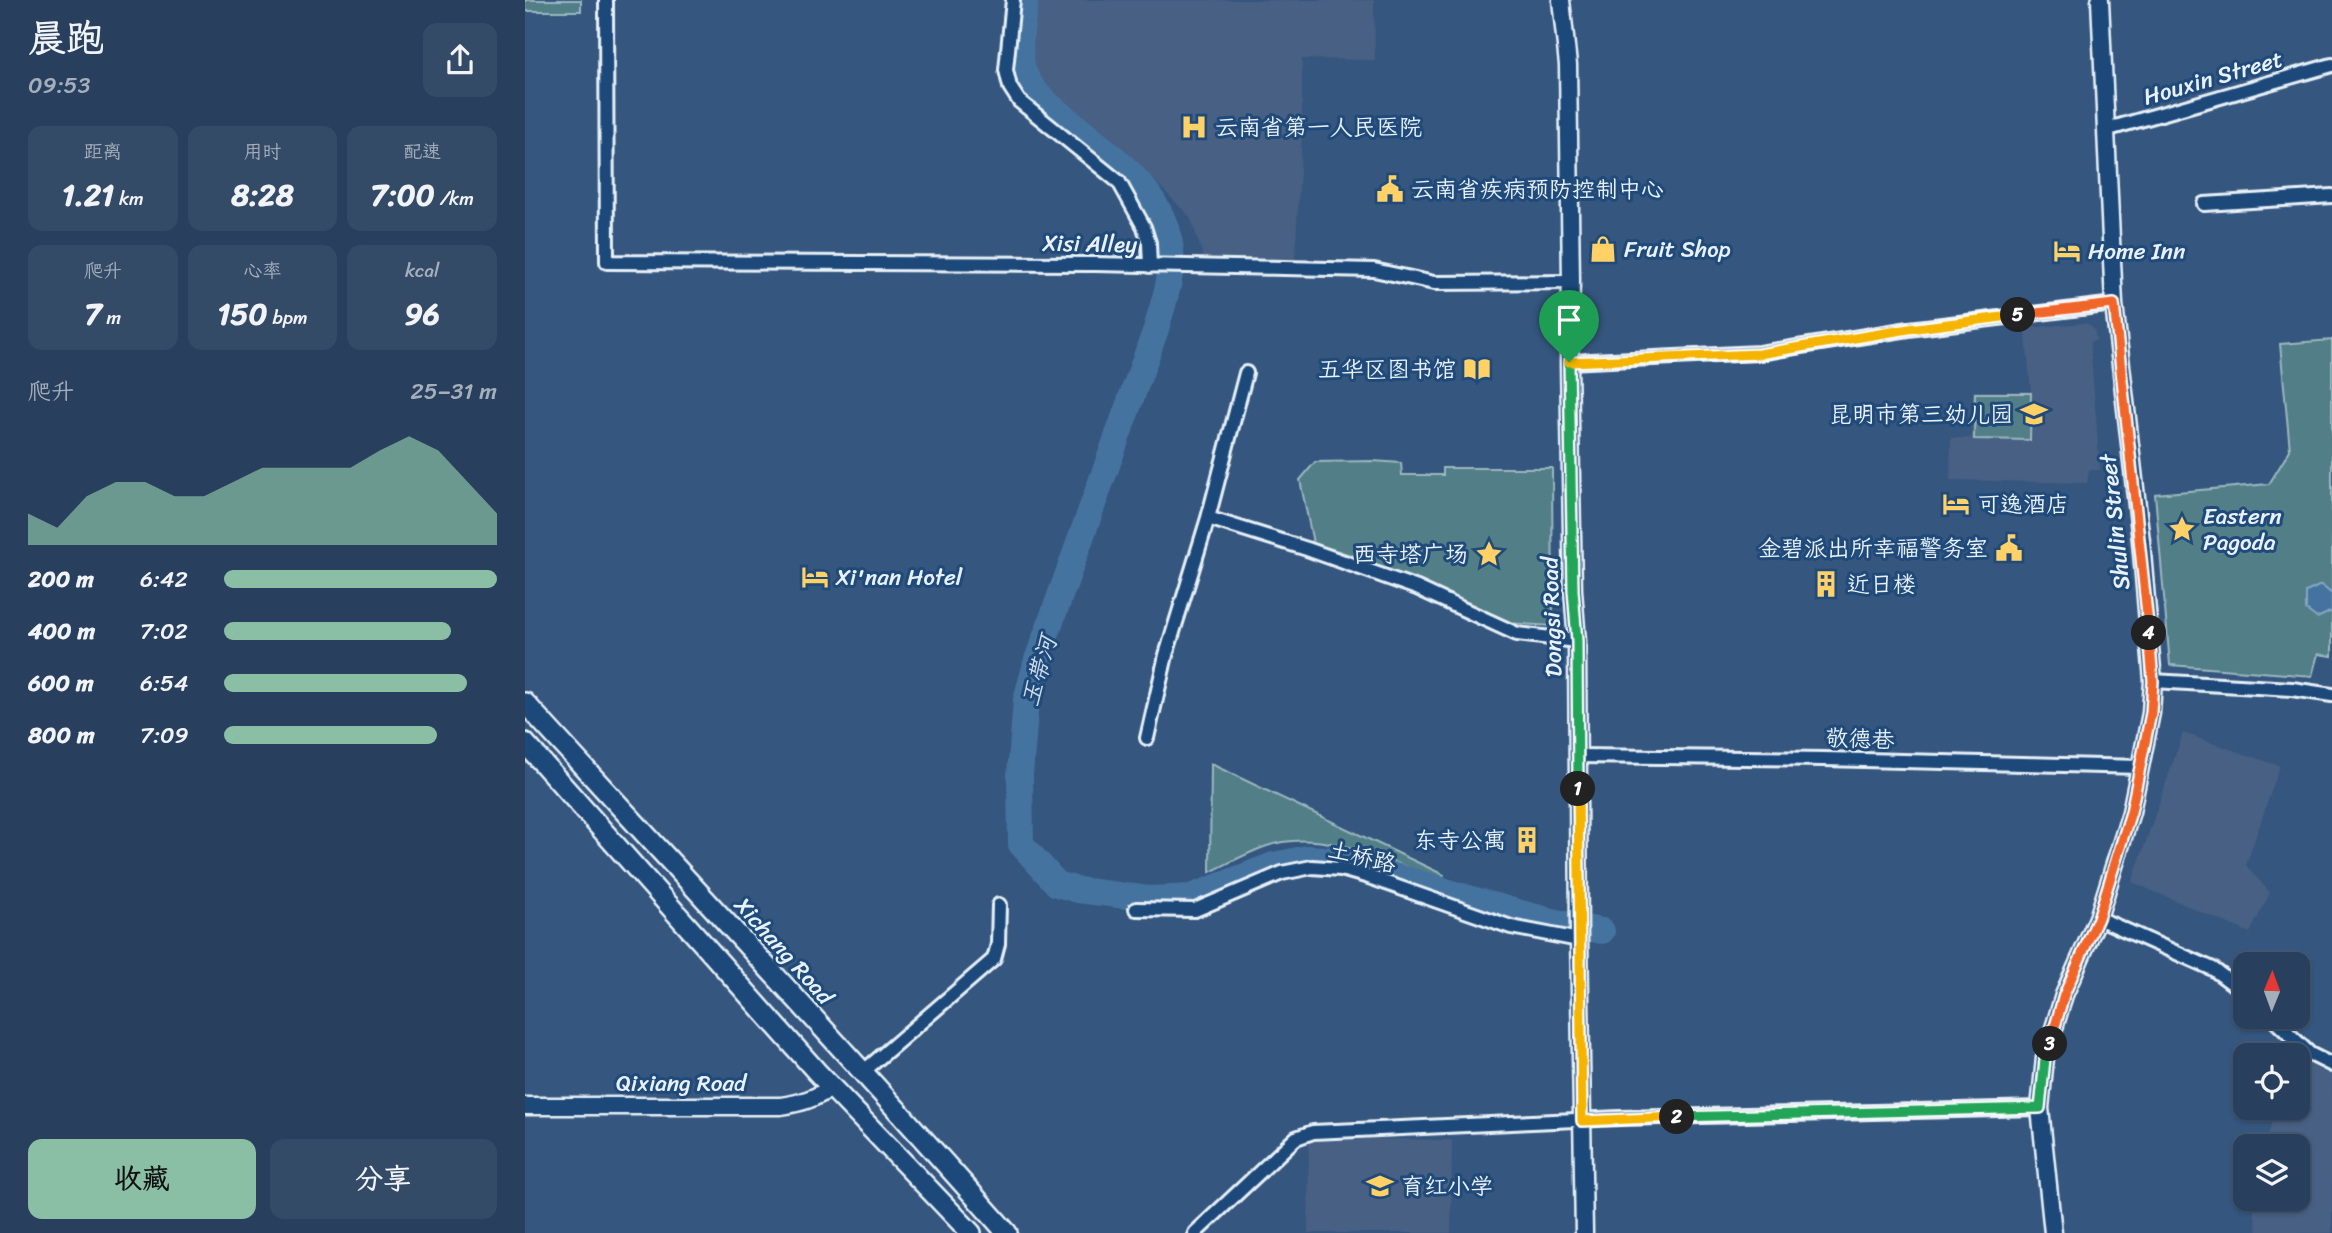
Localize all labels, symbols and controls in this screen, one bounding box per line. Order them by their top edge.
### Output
text: 晨跑 [28,5,104,72]
button: share [423,23,497,97]
street label: Houxin Street [2138,38,2288,118]
text: 09:53 [28,65,90,106]
place label: 云南省第一人民医院 [1215,107,1422,148]
hospital icon: 云南省第一人民医院 [1179,112,1209,142]
text: 距离 [84,135,122,168]
text: 用时 [243,135,282,168]
text: 配速 [403,135,441,168]
text: 1.21 [62,168,114,222]
text: 8:28 [231,168,294,222]
text: 7:00 [371,168,435,222]
place label: 云南省疾病预防控制中心 [1411,169,1664,210]
public building icon: 云南省疾病预防控制中心 [1375,174,1405,204]
text: km [114,182,144,215]
text: /km [435,182,474,215]
street label: Xisi Alley [1042,223,1138,265]
place label: Fruit Shop [1624,229,1731,270]
place label: Home Inn [2088,231,2186,272]
shop icon: Fruit Shop [1588,234,1618,264]
hotel icon: Home Inn [2052,236,2082,266]
text: 爬升 [84,254,122,287]
text: 心率 [243,254,282,287]
text: kcal [405,254,439,287]
text: 7 [84,287,102,341]
text: 150 [217,287,268,341]
text: 96 [404,287,440,341]
pin [1539,290,1599,362]
pin: 5 [2001,298,2035,332]
text: 5 [2012,298,2023,331]
text: m [102,301,121,334]
text: bpm [268,301,308,334]
icon: arrive [1550,301,1588,339]
place label: 五华区图书馆 [1318,349,1456,390]
library icon: 五华区图书馆 [1462,354,1492,384]
text: 爬升 [28,371,74,412]
text: 25–31 m [410,371,497,412]
place label: 昆明市第三幼儿园 [1829,394,2013,435]
school or university icon: 昆明市第三幼儿园 [2019,399,2049,429]
street label: Shulin Street [2087,450,2143,592]
place label: 可逸酒店 [1977,484,2069,525]
hotel icon: 可逸酒店 [1941,489,1971,519]
place label: Eastern Pagoda [2203,496,2282,563]
place icon: Eastern Pagoda [2167,514,2197,544]
place label: 金碧派出所幸福警务室 [1758,528,1988,569]
public building icon: 金碧派出所幸福警务室 [1994,533,2024,563]
place label: 西寺塔广场 [1353,534,1468,575]
place icon: 西寺塔广场 [1474,539,1504,569]
street label: Dongsi Road [1529,554,1575,678]
place label: Xi'nan Hotel [835,557,963,598]
text: 200 m [28,559,94,600]
text: 6:42 [140,559,188,600]
hotel icon: Xi'nan Hotel [800,562,830,592]
place label: 近日楼 [1847,564,1916,605]
building icon: 近日楼 [1811,569,1841,599]
text: 400 m [28,611,95,652]
text: 7:02 [140,611,188,652]
pin: 4 [2131,616,2167,650]
text: 4 [2143,616,2154,649]
water label: 玉带河 [1009,627,1070,711]
text: 600 m [28,663,94,704]
text: 6:54 [140,663,188,704]
text: 800 m [28,715,95,756]
text: 7:09 [140,715,189,756]
street label: 敬德巷 [1825,717,1896,761]
pin: 1 [1561,772,1595,806]
text: 1 [1573,772,1582,805]
place label: 东寺公寓 [1414,820,1506,861]
building icon: 东寺公寓 [1512,825,1542,855]
street label: 土桥路 [1324,829,1400,885]
street label: Xichang Road [723,887,845,1016]
north arrow [2233,952,2310,1029]
map controls [2233,952,2310,1211]
pin: 3 [2033,1026,2067,1062]
text: 3 [2044,1027,2055,1060]
button: locate [2233,1043,2310,1120]
street label: Qixiang Road [616,1063,748,1104]
pin: 2 [1659,1100,1695,1134]
text: 2 [1671,1100,1682,1133]
button: layers [2233,1134,2310,1211]
button: 收藏 [28,1139,256,1219]
button: 分享 [270,1139,497,1219]
place label: 育红小学 [1401,1166,1493,1207]
school or university icon: 育红小学 [1365,1171,1395,1201]

